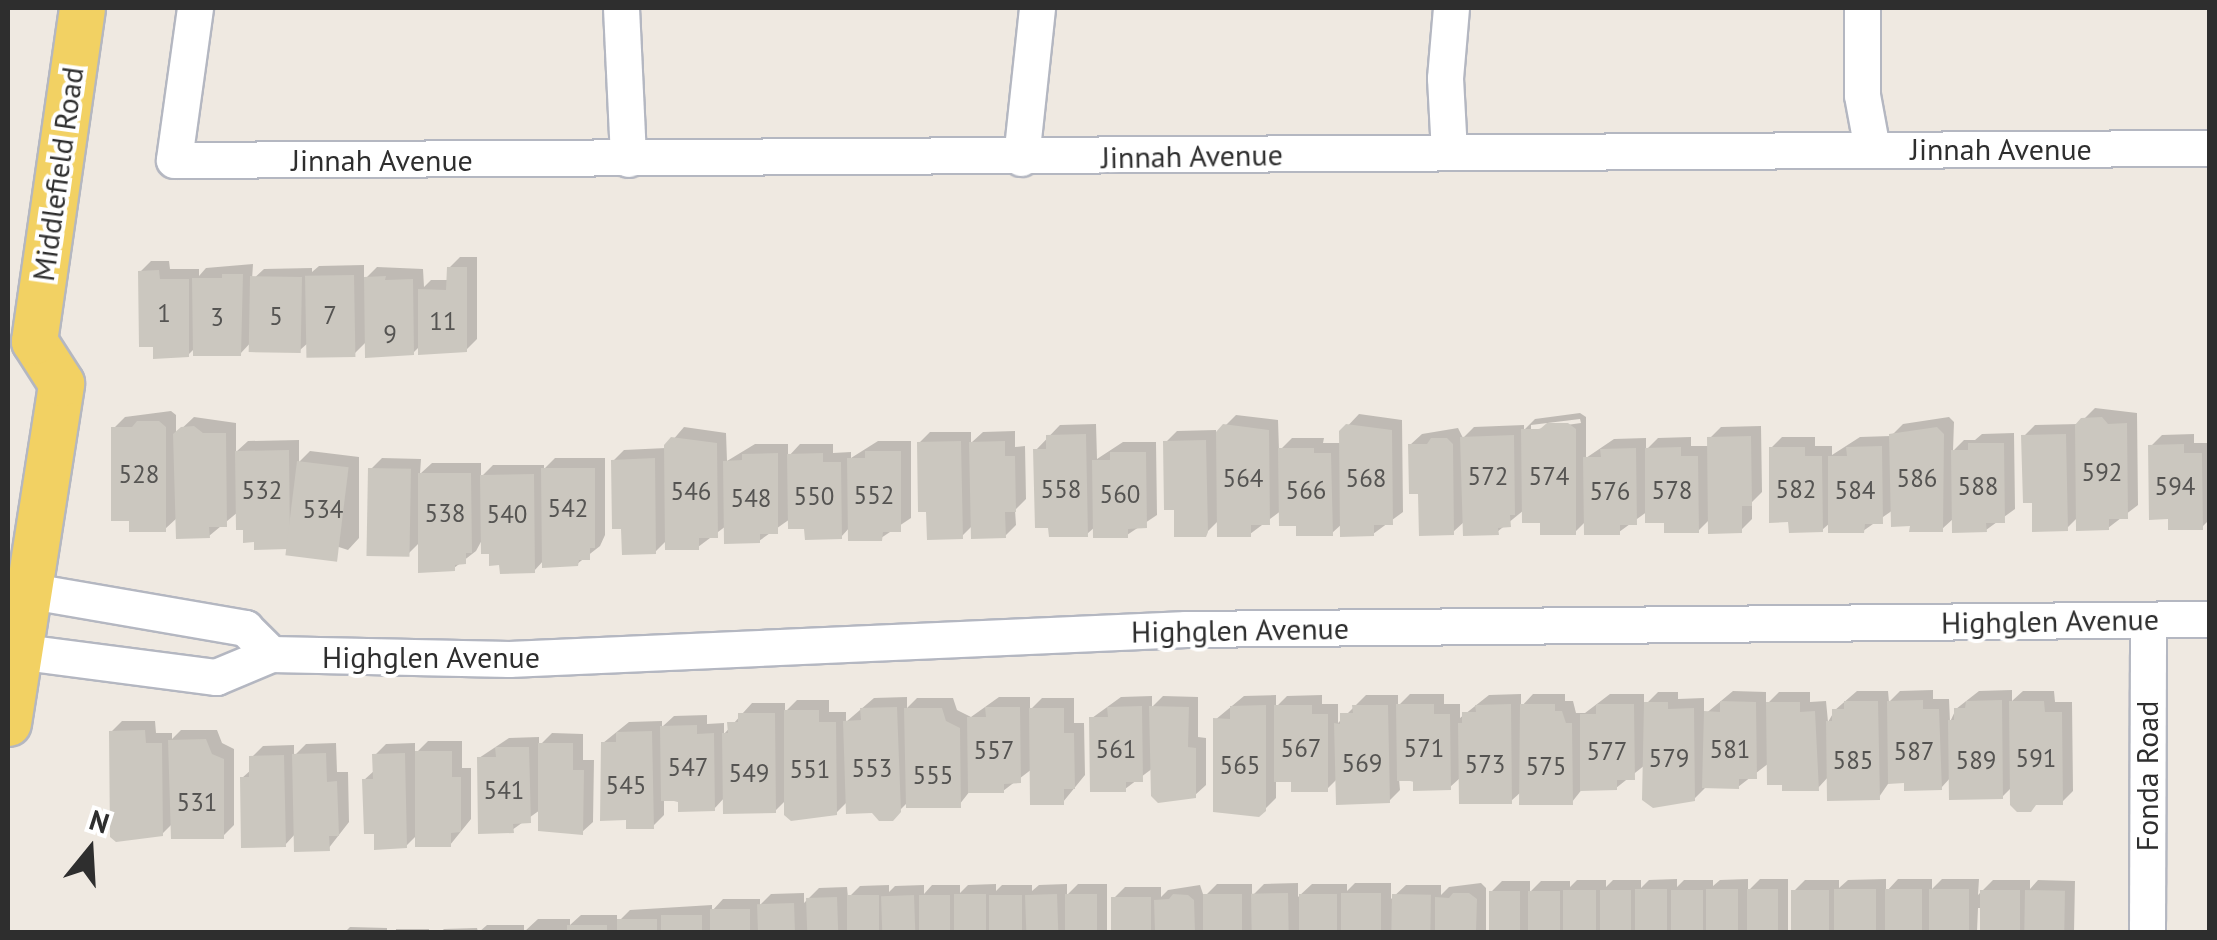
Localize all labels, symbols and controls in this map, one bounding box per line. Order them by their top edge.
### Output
street label: Middlefield Road [25,65,91,283]
street label: Jinnah Avenue [1910,131,2092,167]
street label: Jinnah Avenue [1100,136,1284,176]
street label: Jinnah Avenue [291,142,473,178]
house number: 1 [157,298,171,328]
house number: 7 [323,300,337,330]
house number: 5 [269,301,283,331]
house number: 3 [210,302,224,332]
house number: 11 [429,306,457,336]
house number: 9 [383,319,397,349]
house number: 592 [2082,457,2122,487]
house number: 528 [119,459,159,489]
house number: 572 [1468,461,1508,491]
house number: 574 [1529,461,1569,491]
house number: 564 [1223,463,1263,493]
house number: 568 [1346,463,1386,493]
house number: 586 [1897,463,1937,493]
house number: 588 [1958,471,1998,501]
house number: 594 [2155,471,2195,501]
house number: 558 [1041,474,1081,504]
house number: 582 [1776,474,1816,504]
house number: 532 [242,475,282,505]
house number: 566 [1286,475,1326,505]
house number: 578 [1652,475,1692,505]
house number: 584 [1835,475,1875,505]
house number: 546 [671,476,711,506]
house number: 576 [1590,476,1630,506]
house number: 560 [1100,479,1140,509]
house number: 552 [854,480,894,510]
house number: 550 [794,481,834,511]
house number: 548 [731,483,771,513]
house number: 542 [548,493,588,523]
house number: 534 [303,494,343,524]
house number: 538 [425,498,465,528]
house number: 540 [487,499,527,529]
street label: Highglen Avenue [1940,601,2160,641]
street label: Highglen Avenue [1130,610,1350,650]
street label: Highglen Avenue [322,639,540,675]
street label: Fonda Road [2129,701,2165,851]
house number: 567 [1281,733,1321,763]
house number: 571 [1404,733,1444,763]
house number: 561 [1096,734,1136,764]
house number: 581 [1710,734,1750,764]
house number: 557 [974,735,1014,765]
house number: 577 [1587,736,1627,766]
house number: 587 [1894,736,1934,766]
house number: 579 [1649,743,1689,773]
house number: 591 [2016,743,2056,773]
house number: 585 [1833,745,1873,775]
house number: 589 [1956,745,1996,775]
house number: 569 [1342,748,1382,778]
house number: 573 [1465,749,1505,779]
house number: 565 [1220,750,1260,780]
house number: 575 [1526,751,1566,781]
house number: 547 [668,752,708,782]
house number: 553 [852,753,892,783]
house number: 551 [790,754,830,784]
house number: 549 [729,758,769,788]
house number: 555 [913,760,953,790]
house number: 545 [606,770,646,800]
house number: 541 [484,775,524,805]
house number: 531 [177,787,217,817]
north arrow [40,800,140,900]
text: N [85,801,114,841]

